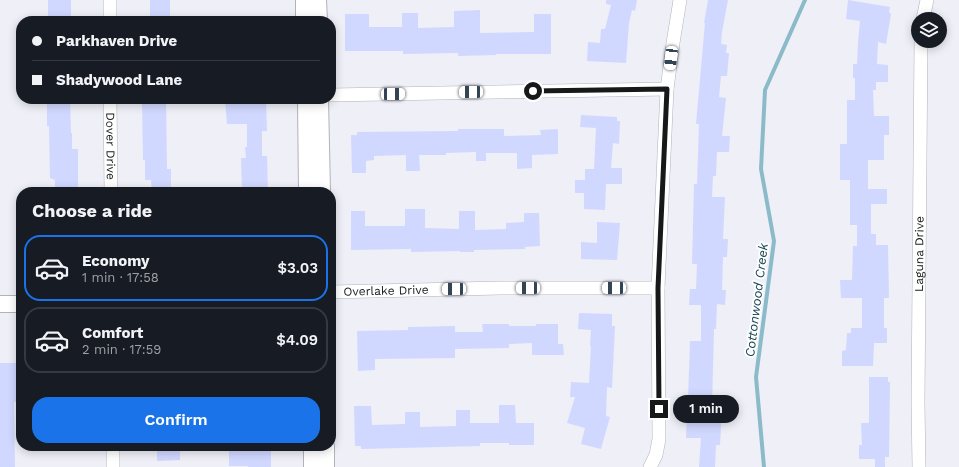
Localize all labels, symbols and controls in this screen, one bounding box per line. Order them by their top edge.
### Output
map controls [911,12,947,48]
button: layers [911,12,947,48]
text: Parkhaven Drive [56,32,177,50]
car [664,45,678,71]
text: Shadywood Lane [56,71,182,89]
route start [524,82,542,100]
car [459,86,483,98]
car [381,88,405,100]
street label: Dover Drive [103,112,118,180]
text: Choose a ride [32,200,152,221]
street label: Laguna Drive [912,216,927,292]
water label: Cottonwood Creek [742,241,771,358]
icon: car [34,250,70,286]
text: Economy [82,252,149,270]
text: $3.03 [277,259,318,277]
text: 1 min · 17:58 [82,270,159,285]
car [516,282,540,294]
car [602,282,626,294]
street label: Overlake Drive [343,283,429,299]
car [442,283,466,295]
icon: car [34,322,70,358]
text: Comfort [82,324,143,342]
text: $4.09 [276,331,318,349]
text: 2 min · 17:59 [82,342,161,357]
callout: 1 min [673,395,739,423]
button: Confirm [32,397,320,443]
route end [650,400,668,418]
text: 1 min [689,401,723,416]

